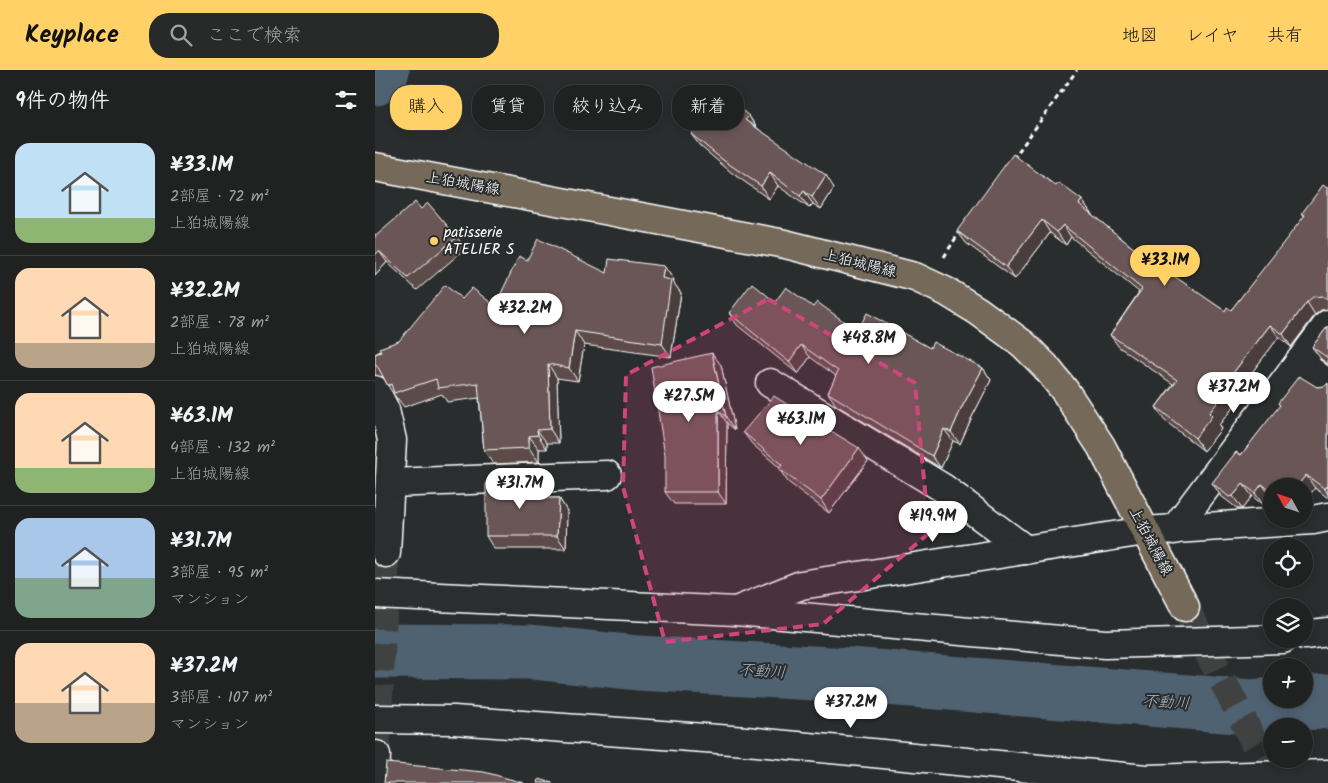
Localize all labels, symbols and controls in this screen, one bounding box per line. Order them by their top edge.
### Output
search box [149,13,499,58]
text: Keyplace [25,16,119,55]
icon: search [167,21,195,49]
text: ここで検索 [207,21,302,51]
text: 地図 [1122,22,1158,51]
text: レイヤ [1186,22,1239,51]
text: 共有 [1267,22,1303,51]
text: 9件の物件 [15,85,110,118]
chip: 購入 [390,85,462,130]
chip: 賃貸 [472,85,544,130]
chip: 絞り込み [554,85,662,130]
chip: 新着 [672,85,744,130]
icon: filters [332,86,360,114]
text: ¥33.1M [170,149,233,182]
icon: home [55,163,115,223]
street label: 上狛城陽線 [424,166,502,202]
text: 2部屋 · 72 m² [170,184,269,209]
text: 上狛城陽線 [170,211,250,236]
place label: patisserie ATELIER S [443,221,514,262]
marker: patisserie ATELIER S [428,235,440,247]
street label: 上狛城陽線 [820,243,899,285]
pin: ¥33.1M [1124,244,1206,287]
text: ¥33.1M [1141,248,1189,273]
text: ¥32.2M [170,275,240,308]
icon: home [55,288,115,348]
pin: ¥32.2M [484,292,566,335]
text: ¥32.2M [498,296,552,321]
text: 2部屋 · 78 m² [170,310,269,335]
pin: ¥48.8M [828,322,910,365]
text: ¥48.8M [842,326,896,351]
text: 上狛城陽線 [170,337,250,362]
pin: ¥37.2M [1193,372,1275,414]
text: ¥37.2M [1208,375,1260,400]
pin: ¥27.5M [648,380,730,423]
text: ¥27.5M [664,384,714,409]
text: ¥63.1M [170,400,233,433]
pin: ¥63.1M [760,404,842,446]
text: ¥63.1M [777,407,825,432]
icon: home [55,413,115,473]
text: 4部屋 · 132 m² [170,435,275,460]
text: 上狛城陽線 [170,462,250,487]
pin: ¥31.7M [479,468,561,510]
text: ¥31.7M [497,471,543,496]
north arrow [1263,478,1313,528]
map controls [1263,478,1313,768]
pin: ¥19.9M [892,500,974,543]
street label: 上狛城陽線 [1122,503,1178,580]
text: ¥19.9M [910,504,956,529]
text: ¥31.7M [170,525,232,558]
icon: home [55,538,115,598]
button: locate [1263,538,1313,588]
text: 3部屋 · 95 m² [170,560,268,585]
text: マンション [170,587,249,612]
button: layers [1263,598,1313,648]
text: ¥37.2M [170,650,237,683]
water label: 不動川 [737,657,787,686]
button: + [1263,658,1313,708]
icon: home [55,663,115,723]
text: 3部屋 · 107 m² [170,685,272,710]
pin: ¥37.2M [810,686,892,729]
water label: 不動川 [1141,688,1191,717]
text: ¥37.2M [825,690,877,715]
text: マンション [170,712,249,737]
button: − [1263,718,1313,768]

